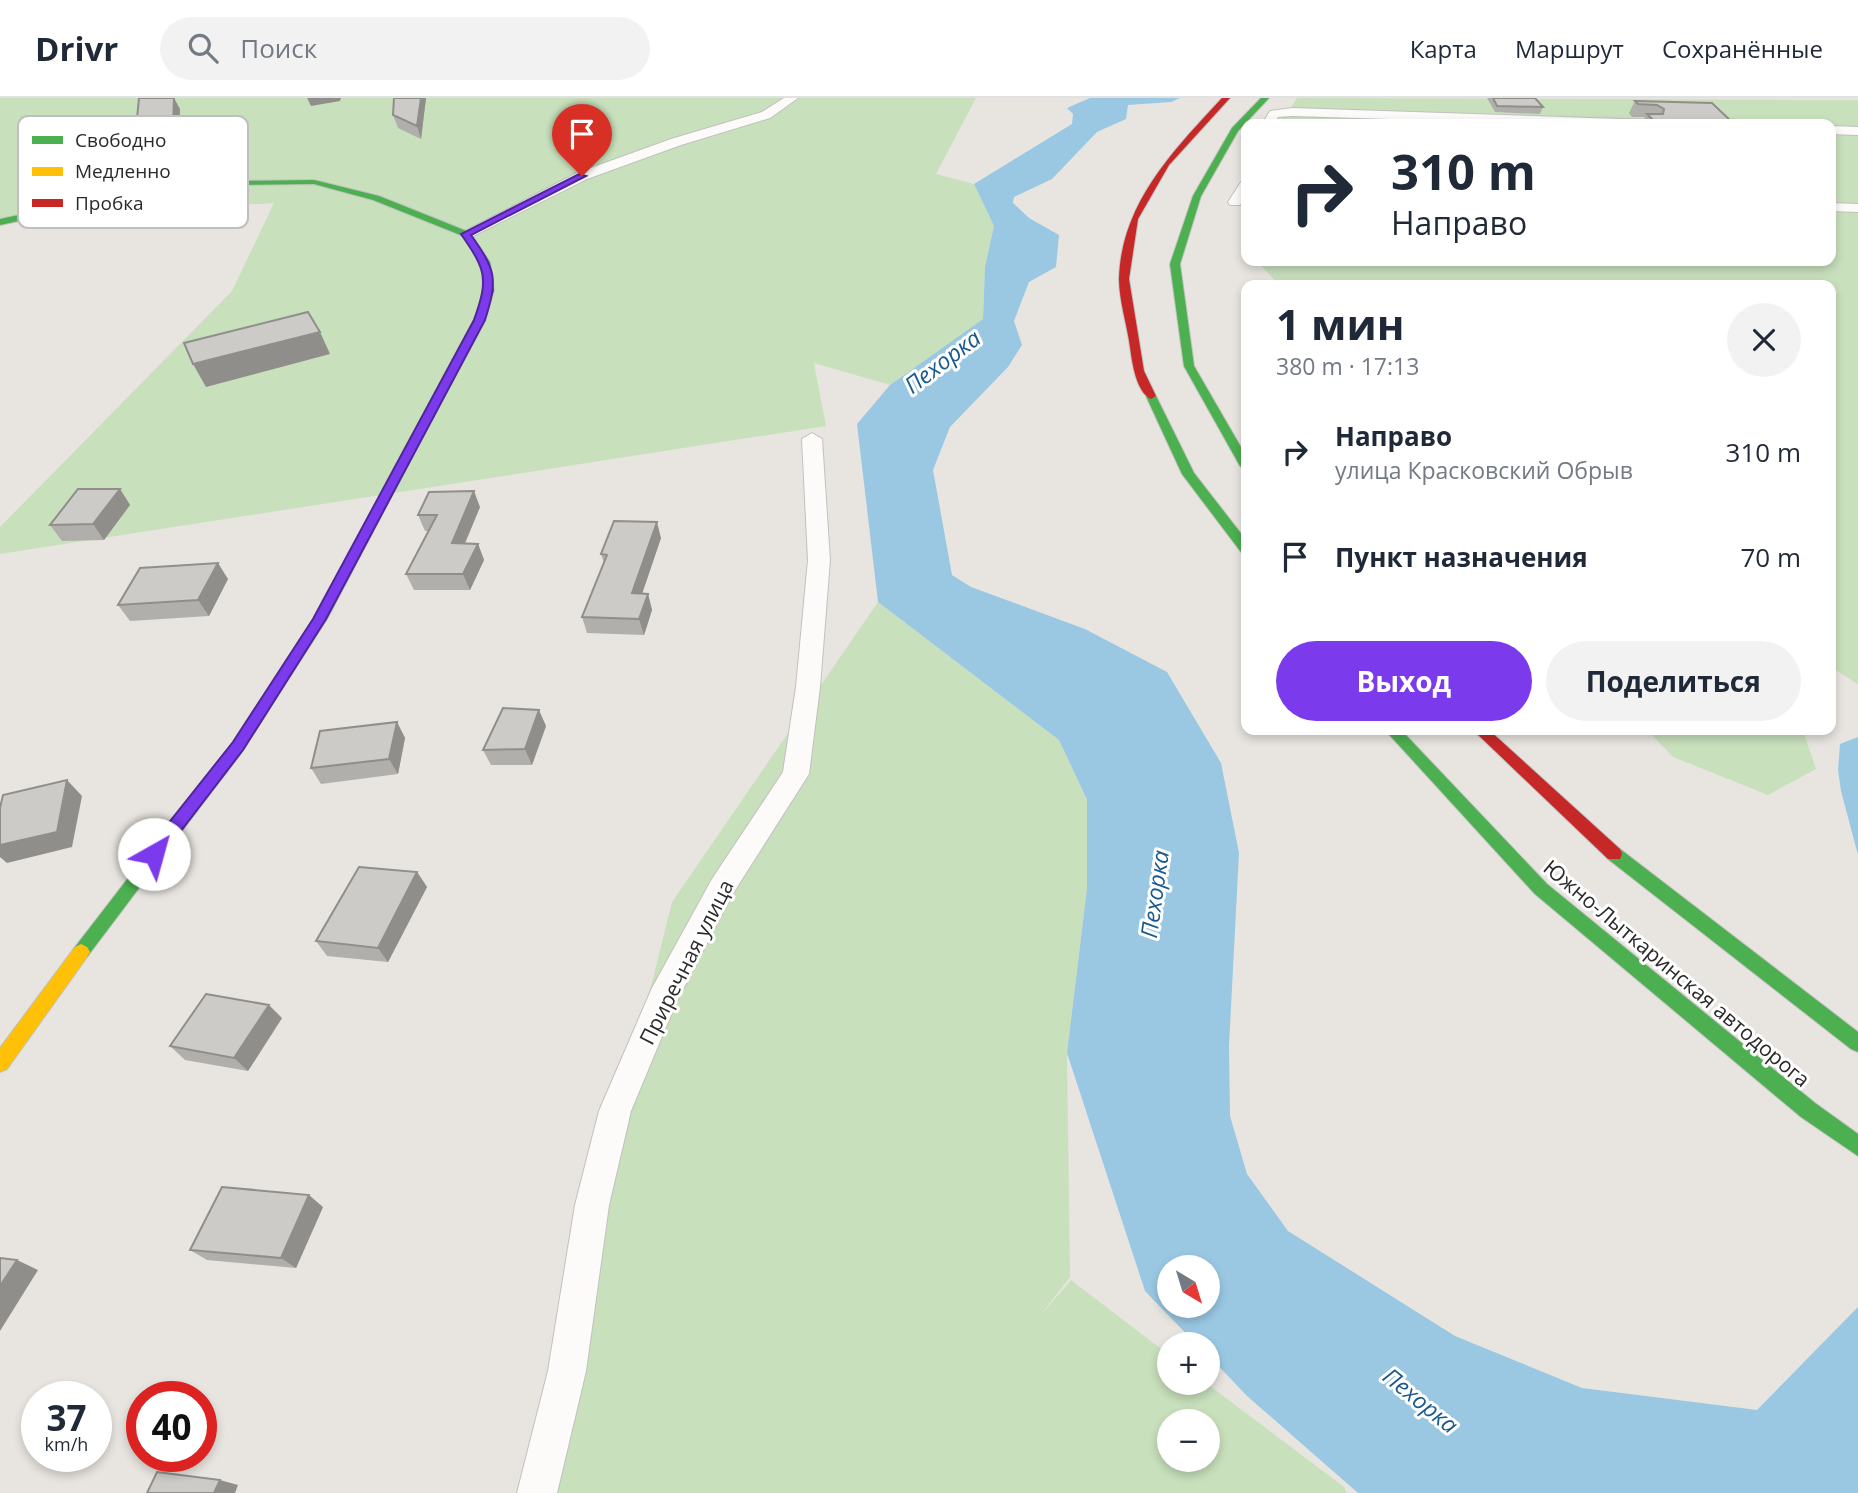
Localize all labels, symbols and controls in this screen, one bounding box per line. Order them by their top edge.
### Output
search box [160,17,650,80]
text: Drivr [35,26,118,71]
icon: search [184,29,222,67]
text: Поиск [240,30,317,66]
text: Карта [1410,32,1477,65]
text: Маршрут [1515,32,1624,65]
text: Сохранённые [1662,32,1823,65]
pin [552,104,612,176]
icon: arrive [563,115,601,153]
legend [18,116,248,228]
text: Свободно [75,127,166,153]
text: 310 m [1391,138,1536,204]
icon: right [1276,147,1367,238]
text: Медленно [75,158,171,184]
text: Пробка [75,190,144,216]
text: Направо [1391,201,1527,244]
text: 1 мин [1276,295,1404,352]
button: close [1727,303,1801,377]
water label: Пехорка [897,322,987,400]
text: 380 m · 17:13 [1276,350,1419,382]
text: Направо [1335,418,1452,454]
icon: right [1276,433,1314,471]
text: 310 m [1726,434,1801,470]
text: улица Красковский Обрыв [1335,454,1633,486]
icon: arrive [1276,538,1314,576]
text: Пункт назначения [1335,539,1588,575]
text: 70 m [1740,539,1801,575]
button: Выход [1276,641,1532,721]
button: Поделиться [1546,641,1801,721]
position arrow [117,817,191,891]
water label: Пехорка [1132,848,1176,940]
street label: Южно-Лыткаринская автодорога [1538,853,1816,1093]
street label: Приречная улица [632,875,740,1049]
north arrow [1157,1255,1220,1318]
map controls [1157,1255,1220,1472]
button: + [1157,1332,1220,1395]
water label: Пехорка [1377,1360,1465,1440]
speed limit sign: 40 [126,1381,217,1472]
text: 37 [46,1394,87,1441]
button: − [1157,1409,1220,1472]
text: km/h [45,1432,88,1456]

